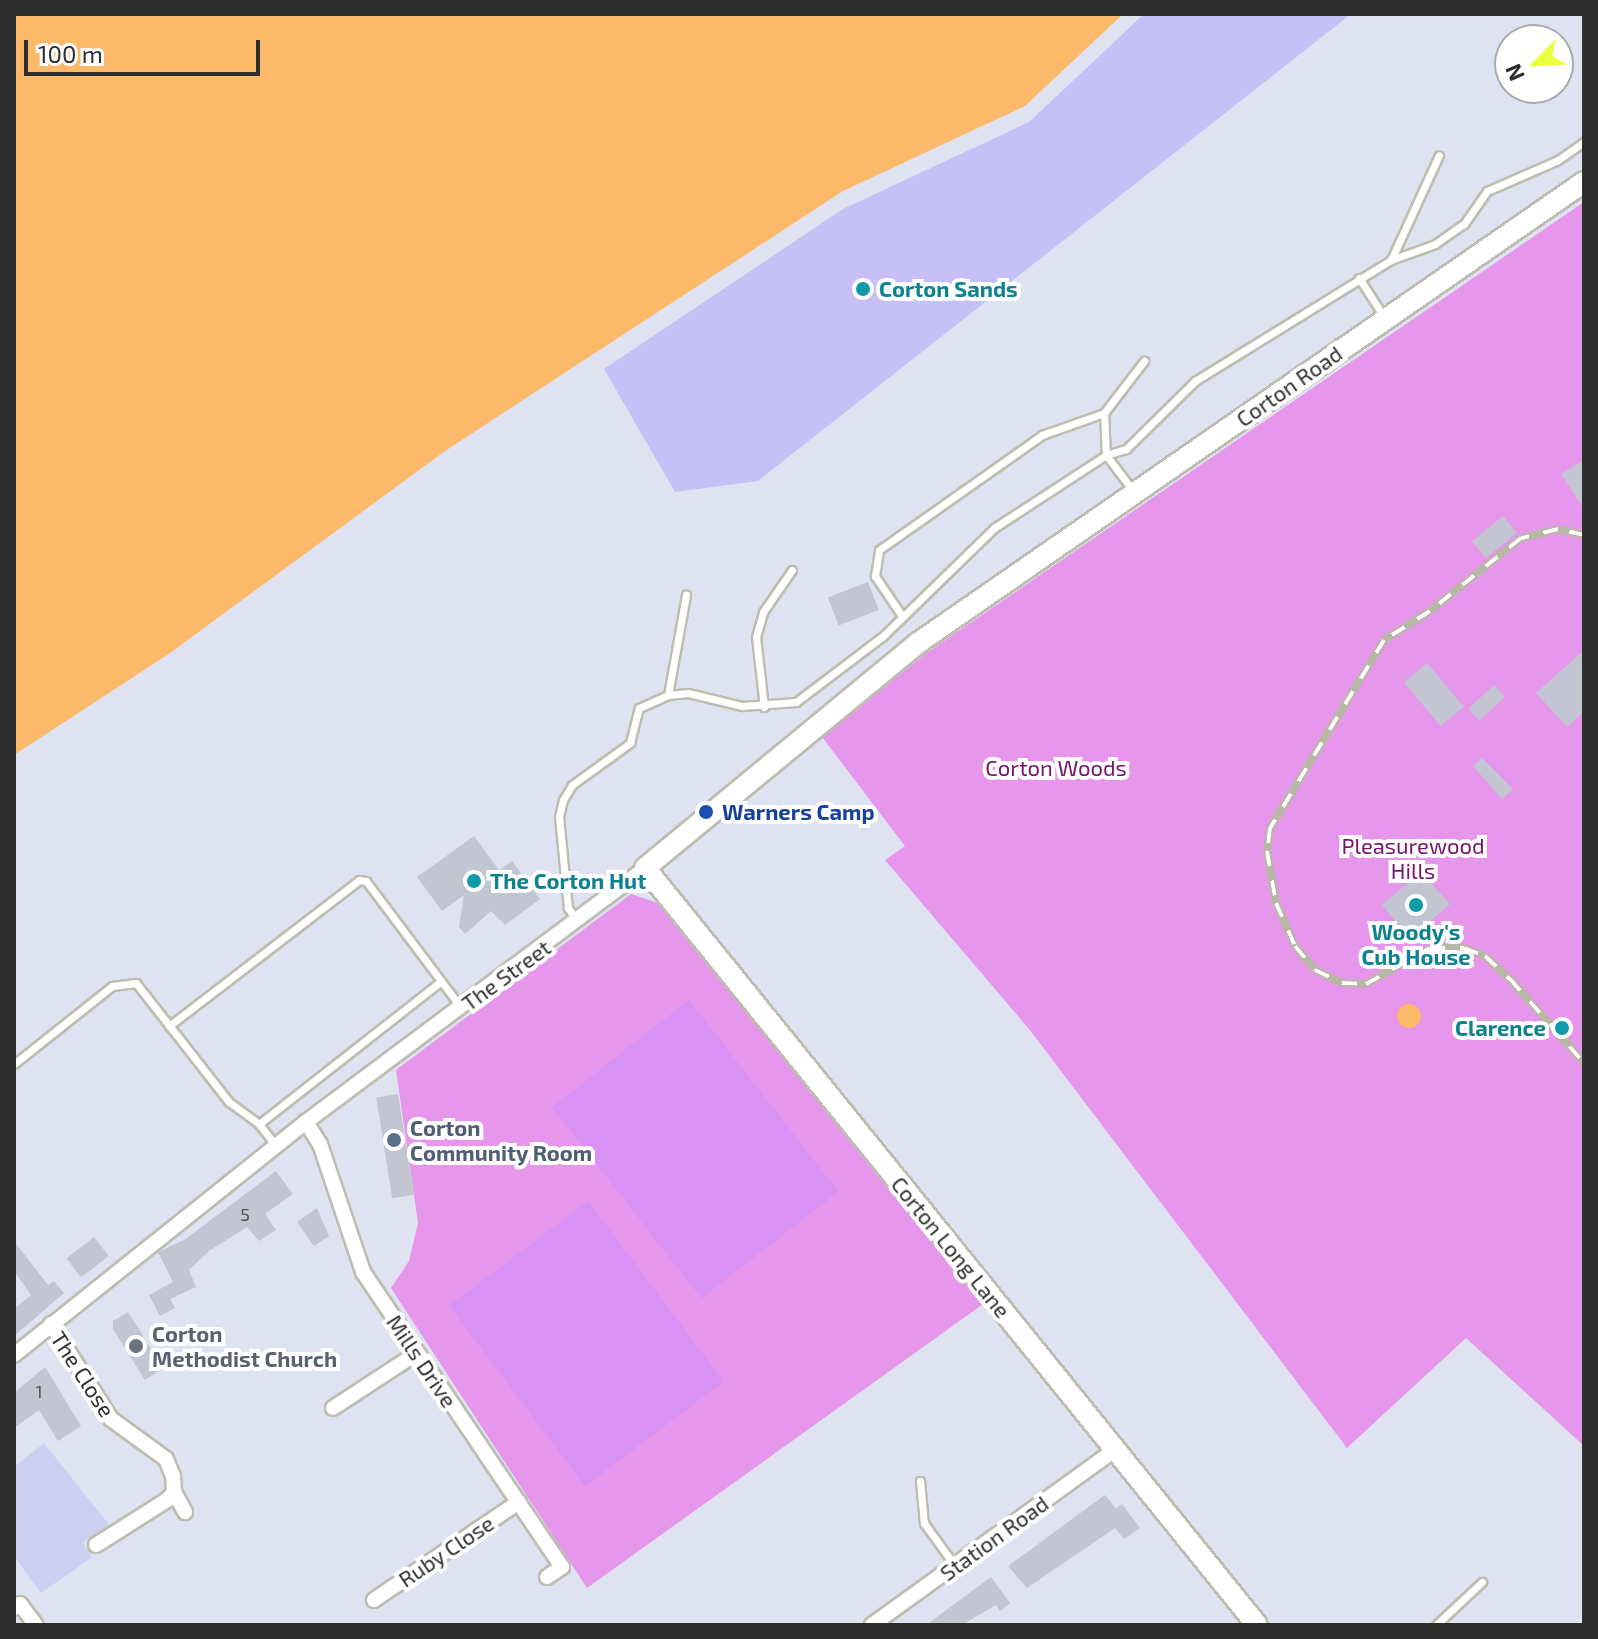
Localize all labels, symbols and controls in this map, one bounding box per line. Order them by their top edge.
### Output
scale bar [28,24,264,74]
north arrow [1494,24,1574,104]
text: 100 m [38,39,103,68]
text: N [1499,60,1529,86]
place label: Corton Sands [879,276,1018,302]
marker: Corton Sands [854,280,872,298]
street label: Corton Road [1231,340,1347,432]
park label: Corton Woods [985,755,1127,781]
place label: Warners Camp [722,799,875,825]
marker: Warners Camp [697,803,715,821]
park label: Pleasurewood Hills [1341,832,1485,884]
place label: The Corton Hut [490,868,646,894]
marker: The Corton Hut [465,872,483,890]
marker: Woody's Cub House [1407,896,1425,914]
place label: Woody's Cub House [1361,918,1471,970]
street label: The Street [456,934,556,1016]
place label: Clarence [1455,1015,1546,1041]
marker: Clarence [1553,1019,1571,1037]
place label: Corton Community Room [410,1114,593,1166]
marker: Corton Community Room [385,1131,403,1149]
street label: Corton Long Lane [886,1171,1016,1323]
house number: 5 [240,1203,250,1225]
street label: Mills Drive [381,1310,463,1412]
place label: Corton Methodist Church [152,1320,337,1372]
street label: The Close [46,1326,120,1422]
marker: Corton Methodist Church [127,1337,145,1355]
house number: 1 [35,1380,43,1402]
street label: Station Road [935,1490,1053,1586]
street label: Ruby Close [393,1509,499,1593]

